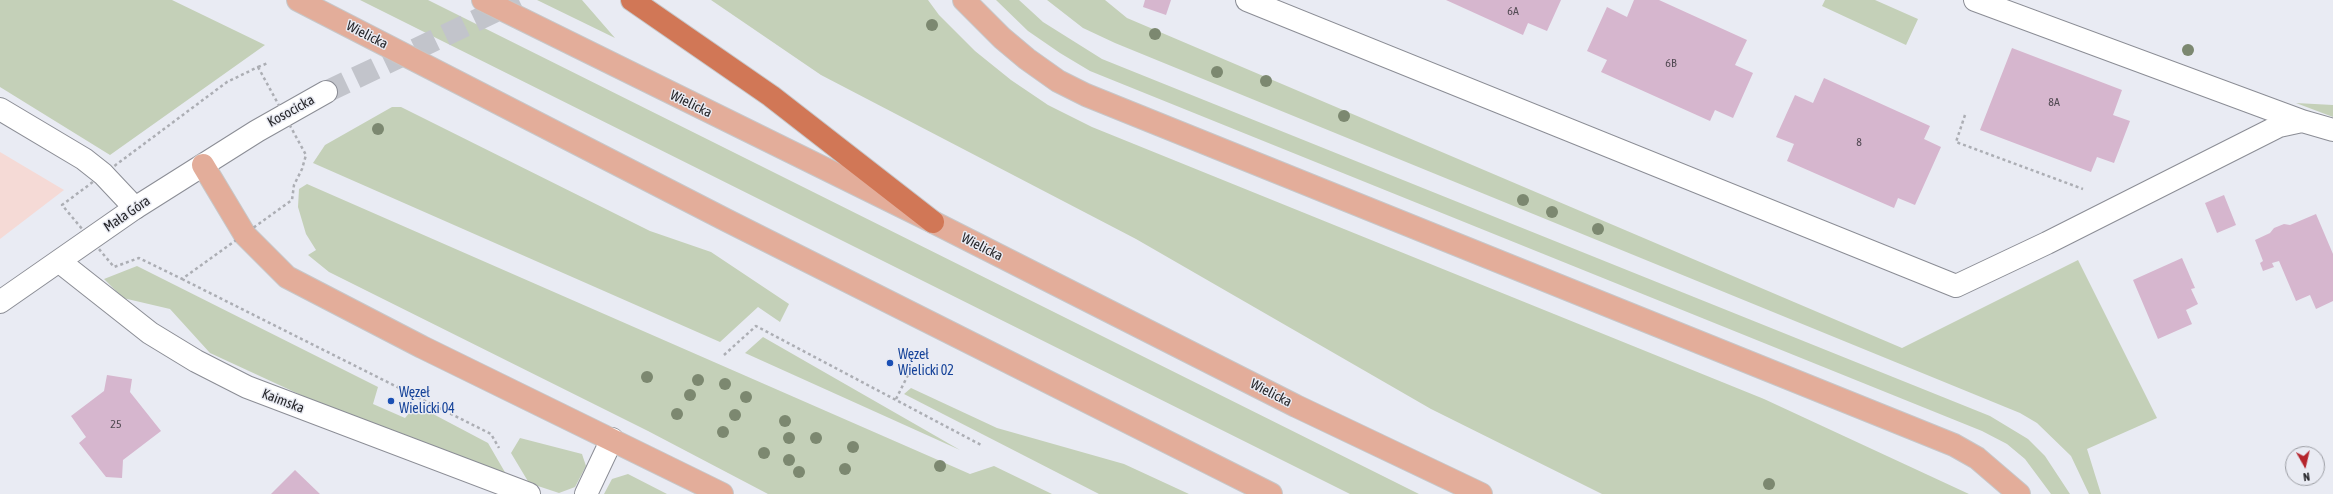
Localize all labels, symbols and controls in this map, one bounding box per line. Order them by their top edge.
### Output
house number: 6A [1507,4,1519,18]
street label: Wielicka [343,17,391,53]
house number: 6B [1665,56,1677,70]
street label: Wielicka [667,87,715,121]
street label: Kosocicka [265,91,317,131]
house number: 8A [2048,95,2060,109]
house number: 8 [1856,135,1862,149]
street label: Mała Góra [101,192,153,236]
street label: Wielicka [958,229,1006,265]
place label: Węzeł Wielicki 02 [898,347,954,380]
marker: Węzeł Wielicki 02 [885,358,895,368]
street label: Wielicka [1247,375,1295,411]
street label: Kaimska [259,385,307,417]
place label: Węzeł Wielicki 04 [399,385,455,418]
marker: Węzeł Wielicki 04 [386,396,396,406]
house number: 25 [110,417,122,431]
north arrow [2285,446,2325,486]
text: N [2302,470,2311,483]

